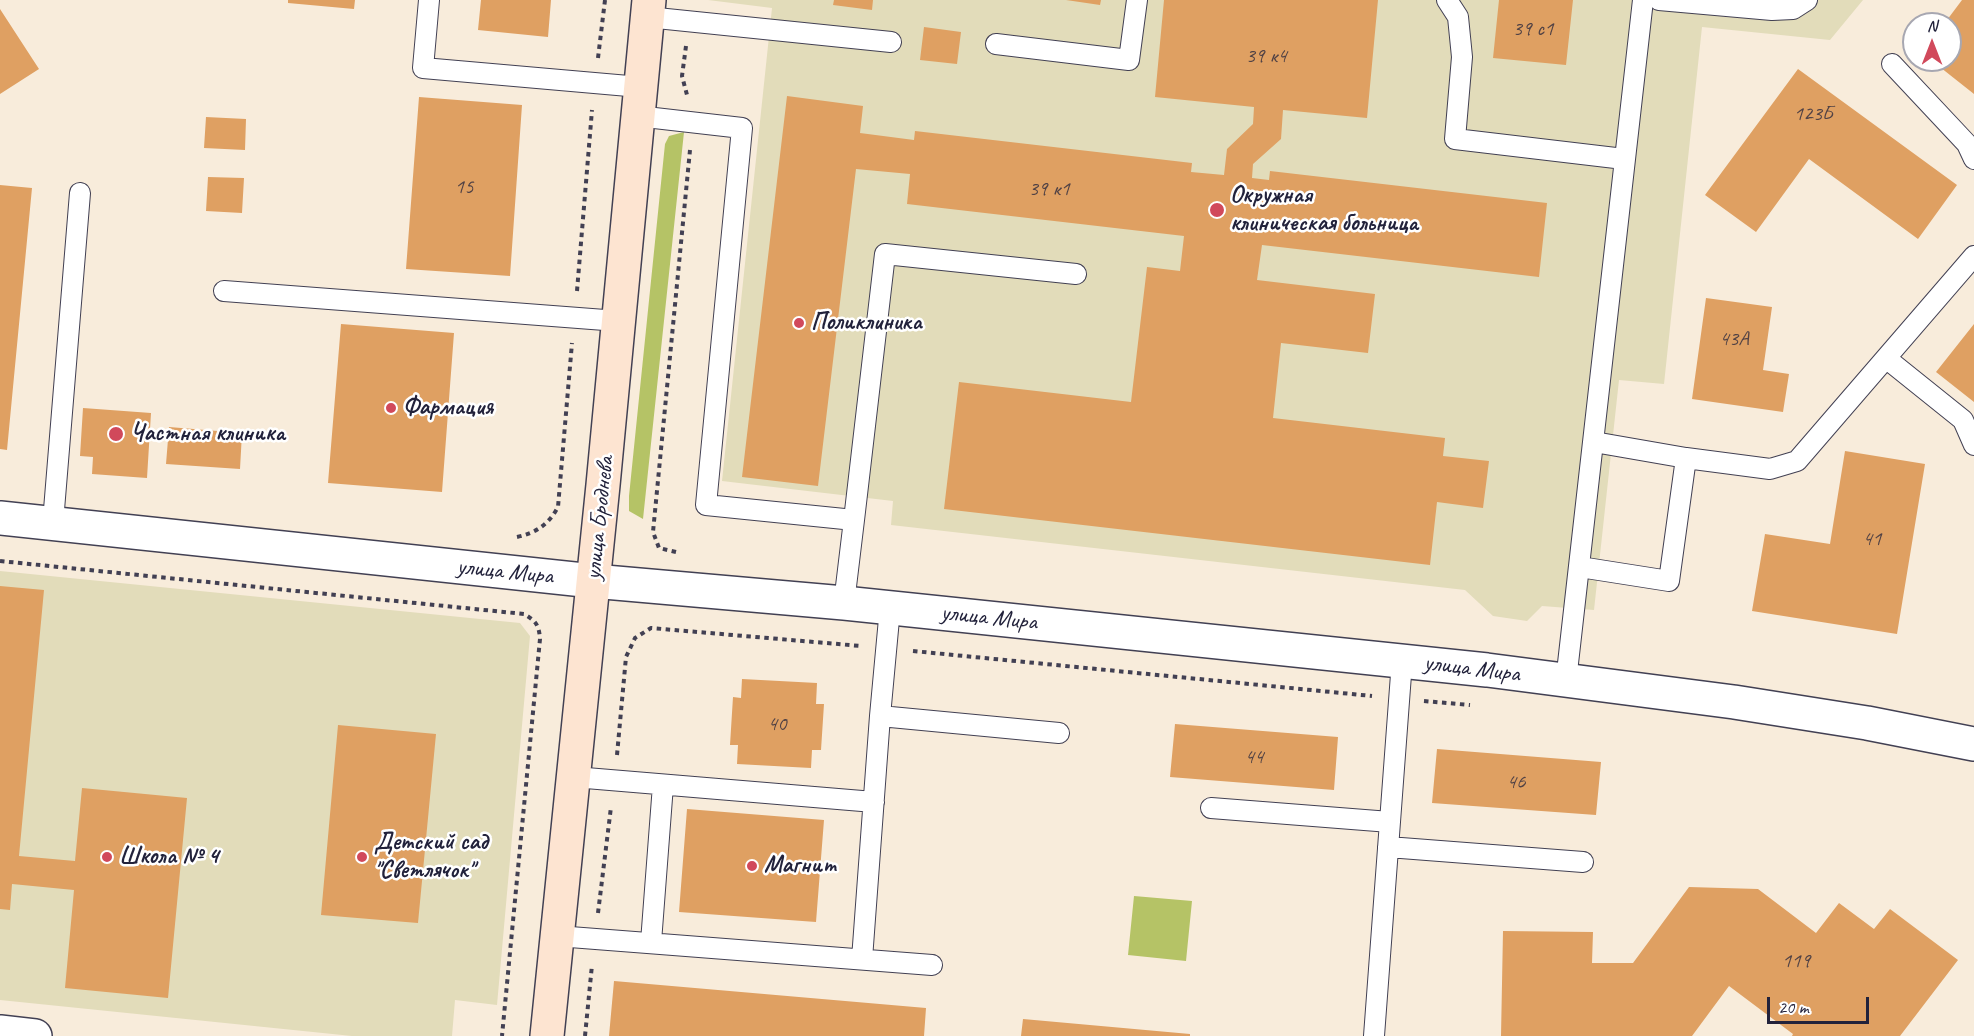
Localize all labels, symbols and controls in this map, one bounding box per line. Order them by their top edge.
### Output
north arrow [1902,12,1962,72]
house number: 39 с1 [1513,16,1553,42]
text: N [1927,16,1937,36]
house number: 39 к4 [1245,43,1287,69]
house number: 123Б [1793,101,1833,127]
house number: 15 [455,174,473,200]
house number: 39 к1 [1028,176,1070,202]
place label: Окружная клиническая больница [1230,182,1418,238]
marker: Окружная клиническая больница [1208,201,1226,219]
place label: Поликлиника [811,309,922,337]
marker: Поликлиника [792,316,806,330]
house number: 43А [1719,326,1749,352]
place label: Фармация [403,394,493,422]
marker: Фармация [384,401,398,415]
place label: Частная клиника [130,420,285,448]
marker: Частная клиника [107,425,125,443]
street label: улица Броднева [579,455,621,581]
house number: 41 [1863,526,1881,552]
street label: улица Мира [455,553,555,591]
street label: улица Мира [939,599,1039,637]
street label: улица Мира [1422,649,1522,689]
house number: 40 [768,711,786,737]
house number: 44 [1245,744,1263,770]
house number: 46 [1507,769,1525,795]
place label: Детский сад "Светлячок" [374,829,488,885]
place label: Школа № 4 [119,843,218,871]
marker: Школа № 4 [100,850,114,864]
marker: Детский сад "Светлячок" [355,850,369,864]
place label: Магнит [764,852,837,880]
marker: Магнит [745,859,759,873]
house number: 119 [1782,948,1810,974]
scale bar [1770,985,1872,1023]
text: 20 m [1778,996,1809,1018]

